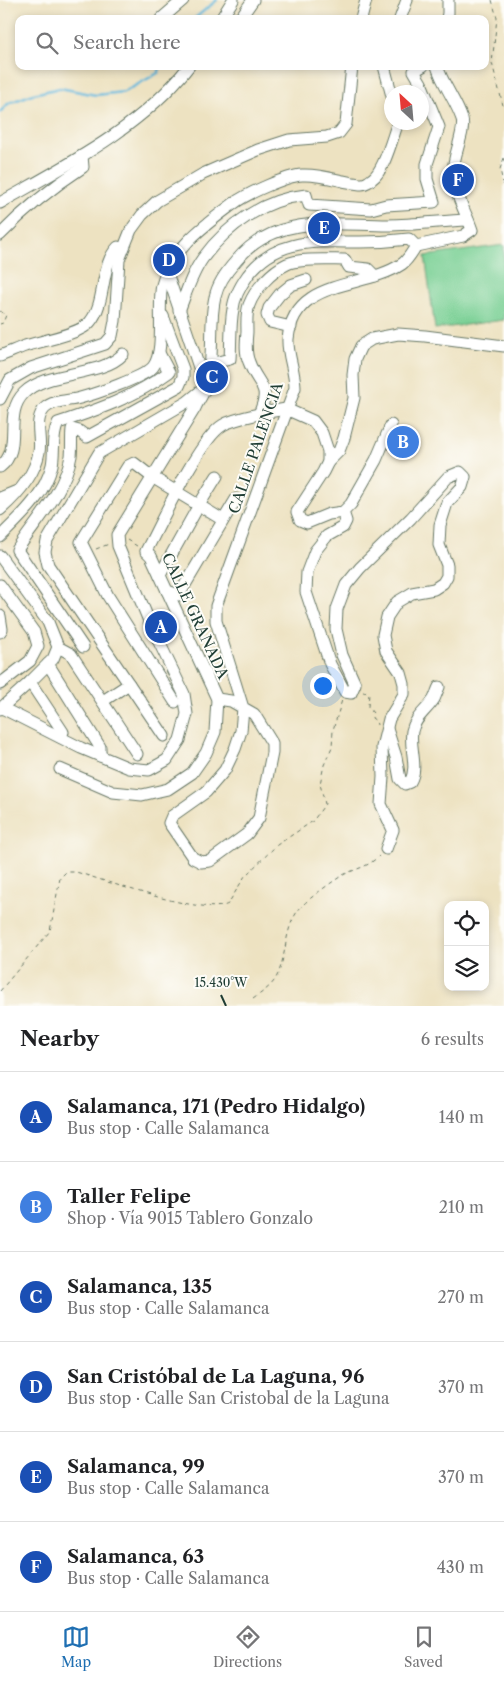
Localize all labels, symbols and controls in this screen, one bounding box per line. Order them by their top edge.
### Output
search box [15,15,489,70]
icon: search [33,29,61,57]
text: Search here [73,31,181,54]
north arrow [384,85,429,130]
pin: F [442,161,474,199]
pin: E [308,209,340,247]
pin: D [153,241,185,279]
pin: C [196,358,228,396]
street label: CALLE PALENCIA [224,379,287,516]
pin: B [387,423,419,461]
street label: CALLE GRANADA [158,550,232,682]
pin: A [145,608,177,646]
your location [310,673,336,699]
map controls [444,901,489,991]
button: locate [444,901,489,946]
button: layers [444,946,489,991]
text: 15.430°W [195,975,248,990]
text: Nearby [20,1026,99,1051]
text: 6 results [421,1029,484,1049]
text: Salamanca, 171 (Pedro Hidalgo) [67,1095,365,1118]
text: A [30,1107,42,1127]
text: 140 m [439,1107,484,1127]
text: Bus stop · Calle Salamanca [67,1118,269,1138]
text: Taller Felipe [67,1185,191,1208]
text: B [30,1197,42,1217]
text: 210 m [439,1197,484,1217]
text: Shop · Vía 9015 Tablero Gonzalo [67,1208,313,1228]
text: Salamanca, 135 [67,1275,212,1298]
text: C [30,1287,42,1307]
text: 270 m [438,1287,484,1307]
text: Bus stop · Calle Salamanca [67,1298,269,1318]
text: San Cristóbal de La Laguna, 96 [67,1365,364,1388]
text: D [29,1377,43,1397]
text: 370 m [438,1377,484,1397]
text: Bus stop · Calle San Cristobal de la Laguna [67,1388,390,1408]
text: Salamanca, 99 [67,1455,205,1478]
text: E [30,1467,42,1487]
text: 370 m [438,1467,484,1487]
text: Bus stop · Calle Salamanca [67,1478,269,1498]
text: Salamanca, 63 [67,1545,204,1568]
text: F [31,1557,41,1577]
text: 430 m [437,1557,484,1577]
text: Bus stop · Calle Salamanca [67,1568,269,1588]
tab: Map [61,1623,91,1671]
tab: Directions [213,1623,282,1671]
tab: Saved [404,1623,443,1671]

